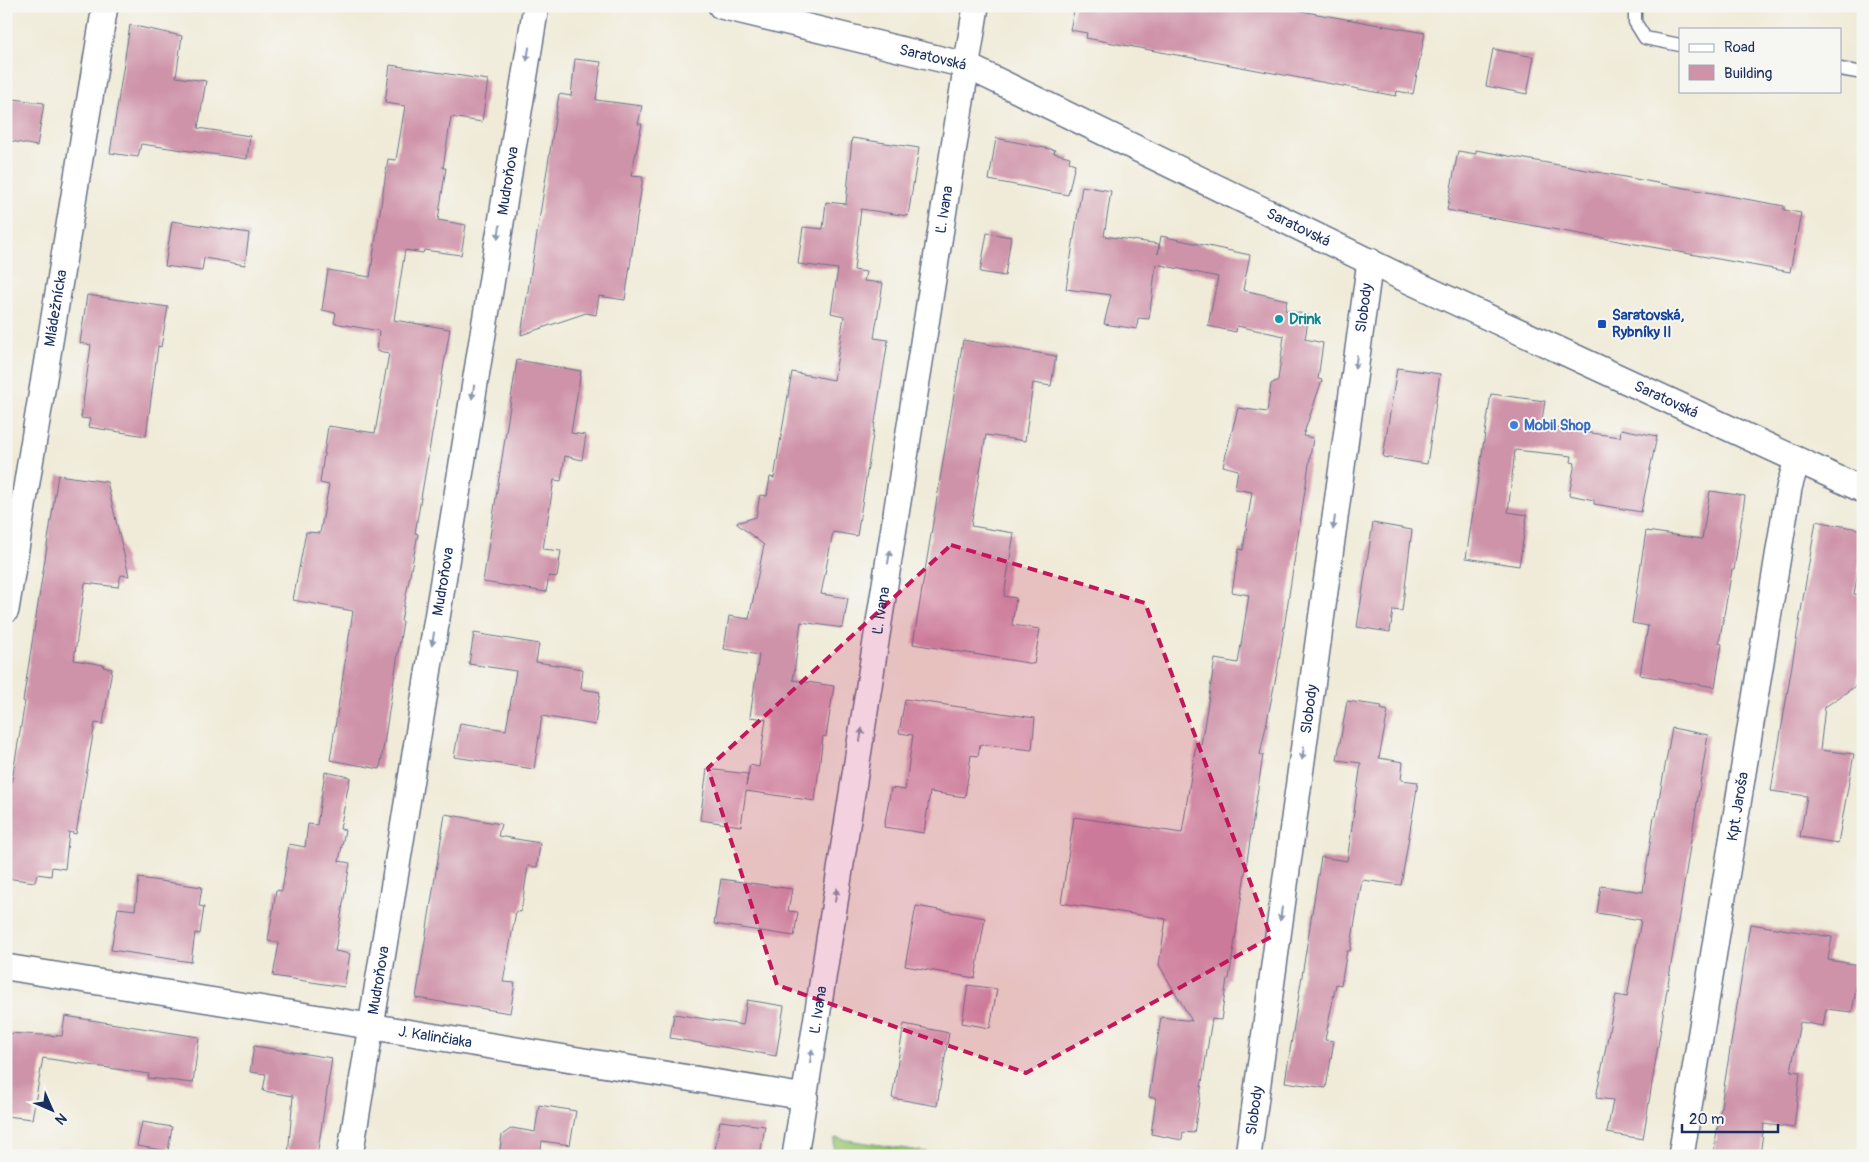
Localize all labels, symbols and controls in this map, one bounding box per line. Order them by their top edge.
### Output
legend [1679,28,1842,92]
text: Road [1724,38,1755,57]
street label: Saratovská [897,40,968,75]
one-way arrow [524,47,532,63]
text: Building [1724,64,1772,83]
street label: Mudroňova [493,145,523,216]
street label: Ľ. Ivana [931,184,957,235]
street label: Saratovská [1264,204,1334,251]
one-way arrow [495,224,503,240]
street label: Mládežnícka [40,268,71,348]
street label: Slobody [1351,281,1376,334]
place label: Saratovská, Rybníky II [1612,306,1684,342]
place label: Drink [1289,310,1322,329]
marker: Drink [1273,313,1285,325]
marker: Saratovská, Rybníky II [1596,318,1608,330]
one-way arrow [1352,354,1360,370]
street label: Saratovská [1631,376,1701,422]
one-way arrow [469,385,477,401]
place label: Mobil Shop [1524,416,1591,435]
marker: Mobil Shop [1508,419,1520,431]
one-way arrow [1330,515,1338,531]
street label: Mudroňova [428,546,458,617]
one-way arrow [885,548,893,564]
street label: Ľ. Ivana [868,585,894,636]
one-way arrow [429,631,437,647]
street label: Slobody [1296,683,1322,735]
one-way arrow [857,726,865,742]
one-way arrow [1299,745,1307,761]
street label: Kpt. Jaroša [1723,771,1752,842]
one-way arrow [832,887,840,903]
one-way arrow [1276,906,1284,922]
street label: Mudroňova [364,945,393,1016]
street label: Ľ. Ivana [805,985,831,1035]
street label: J. Kalinčiaka [397,1022,474,1052]
one-way arrow [808,1047,816,1063]
north arrow [28,1084,78,1134]
street label: Slobody [1241,1084,1267,1136]
scale bar [1682,1102,1778,1134]
text: N [51,1109,70,1128]
text: 20 m [1689,1110,1724,1129]

